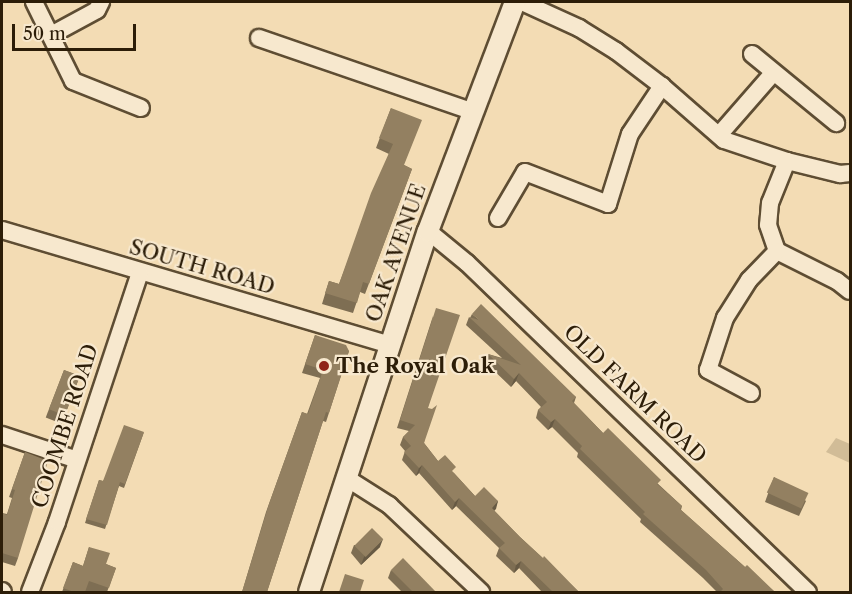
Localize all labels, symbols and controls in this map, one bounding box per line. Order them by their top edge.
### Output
scale bar [15,12,140,50]
text: 50 m [23,23,66,45]
street label: OAK AVENUE [360,180,432,326]
street label: SOUTH ROAD [126,234,278,300]
street label: OLD FARM ROAD [559,320,711,468]
street label: COOMBE ROAD [27,341,103,511]
place label: The Royal Oak [336,353,495,379]
marker: The Royal Oak [317,359,331,373]

